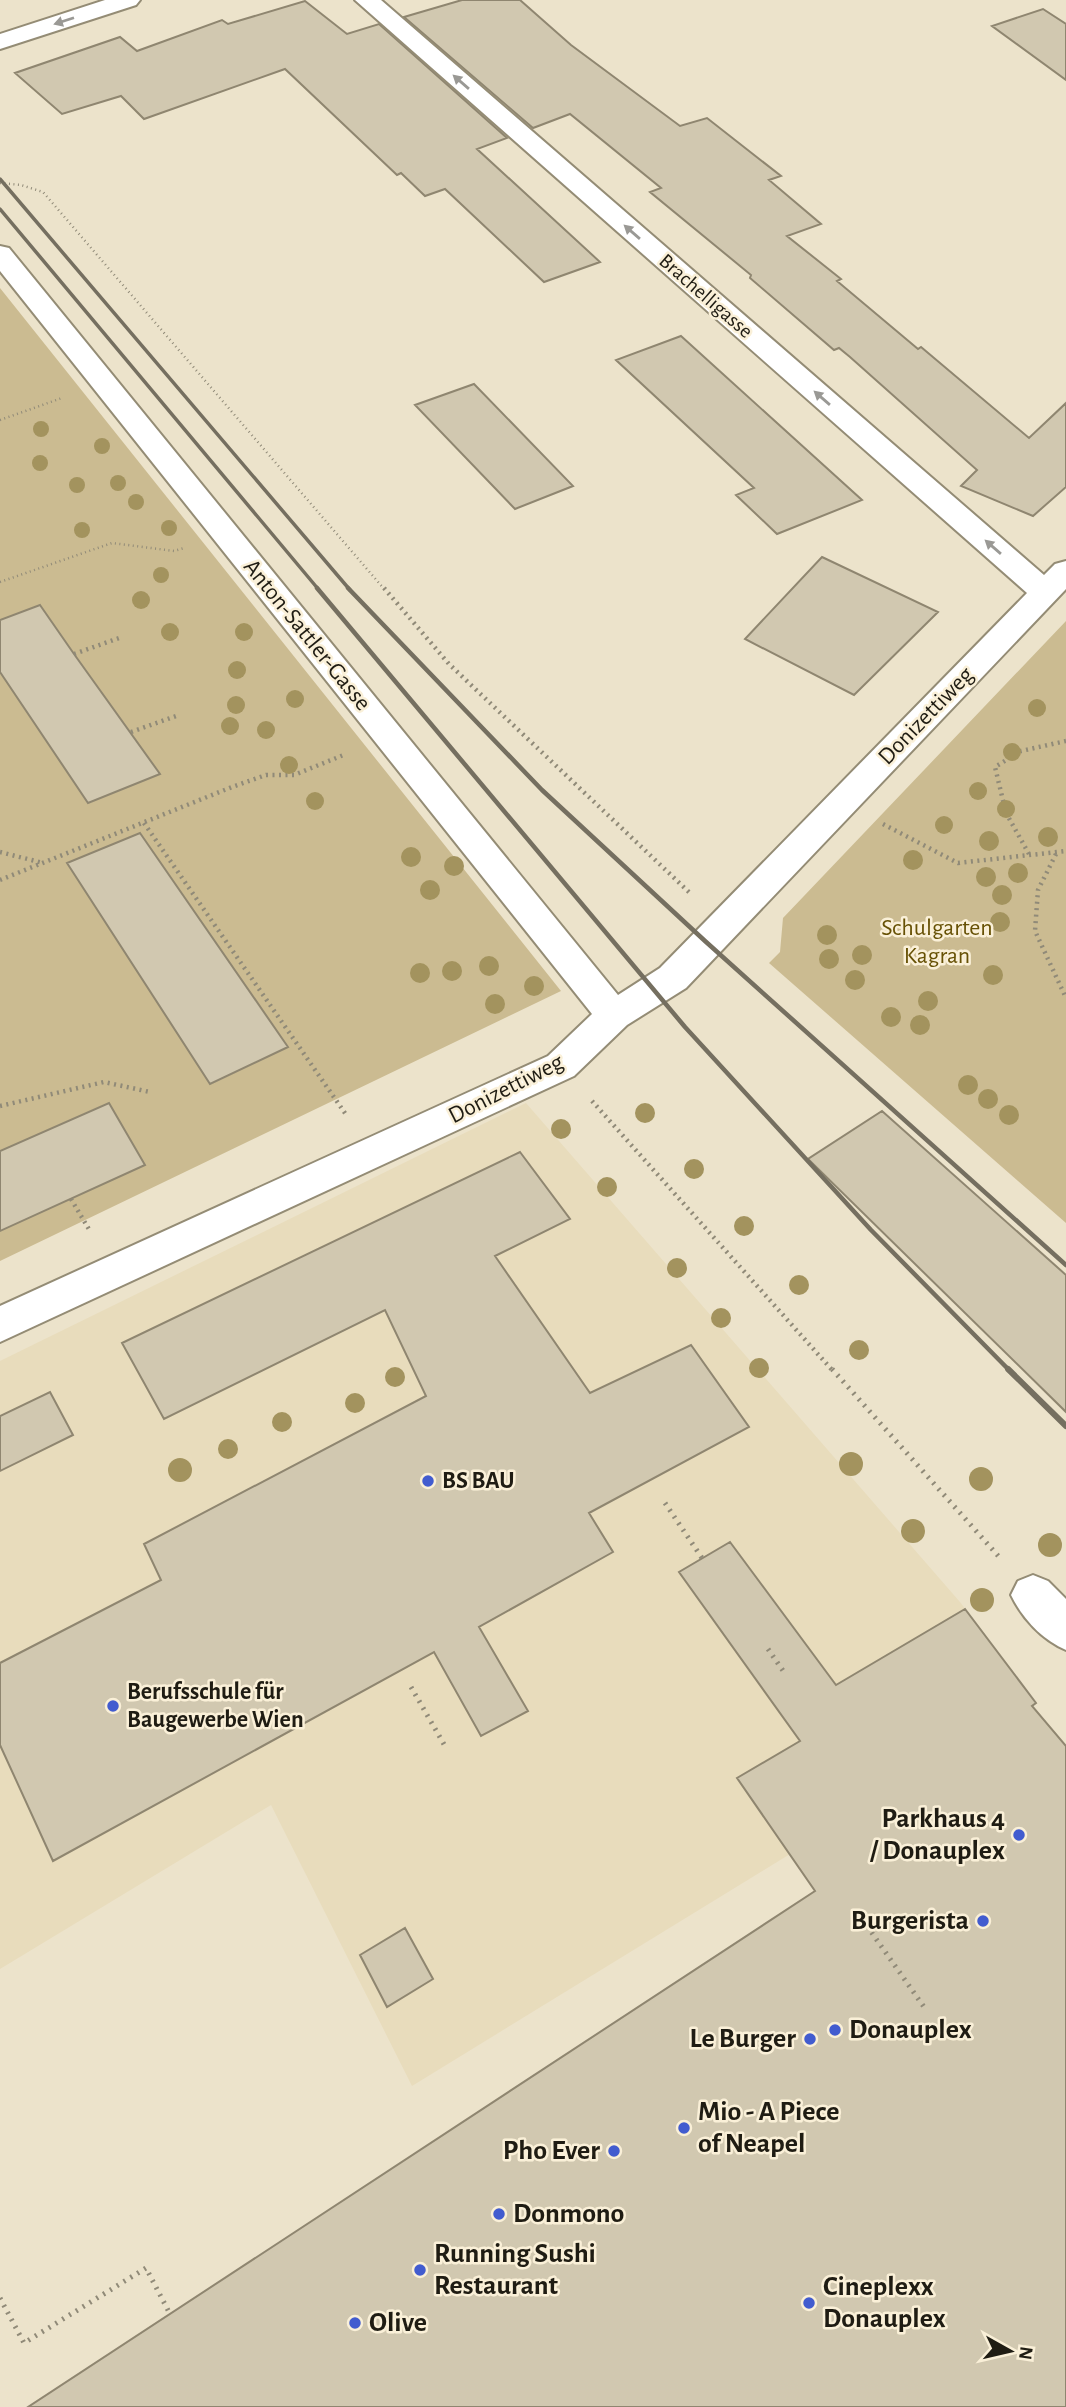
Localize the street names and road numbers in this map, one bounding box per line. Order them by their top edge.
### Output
street label: Brachelligasse [655,250,757,342]
street label: Anton-Sattler-Gasse [239,555,375,715]
street label: Donizettiweg [874,662,978,769]
street label: Donizettiweg [445,1050,568,1128]

